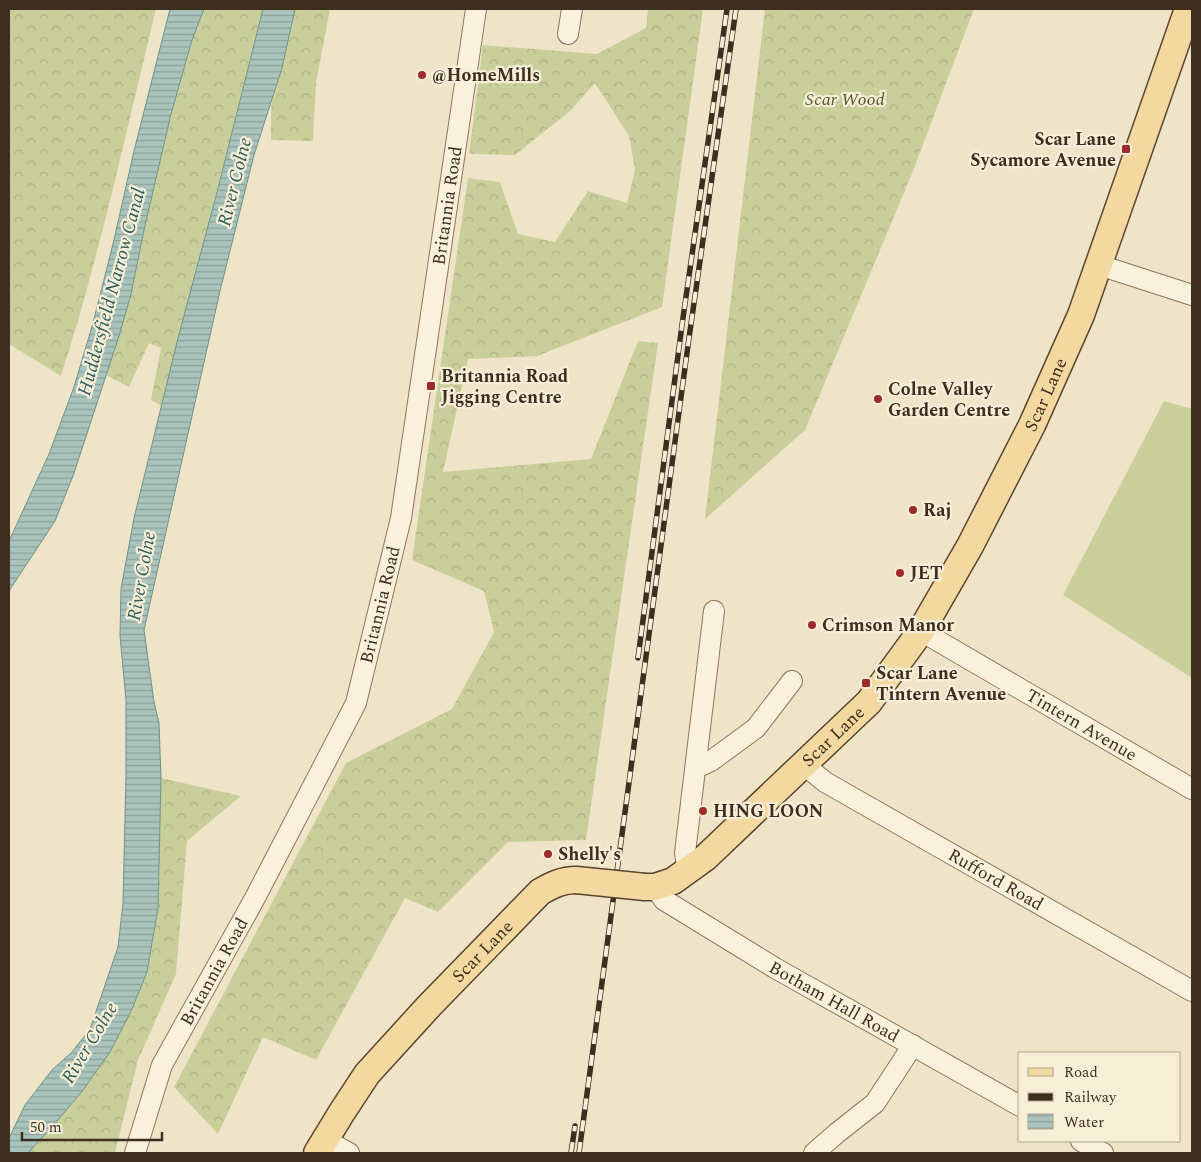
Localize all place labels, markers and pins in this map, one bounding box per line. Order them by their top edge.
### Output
place label: @HomeMills [432,62,540,89]
marker: @HomeMills [416,69,428,81]
place label: Scar Lane Sycamore Avenue [970,126,1116,174]
marker: Scar Lane Sycamore Avenue [1120,143,1132,155]
place label: Britannia Road Jigging Centre [441,363,569,411]
place label: Colne Valley Garden Centre [888,376,1010,424]
marker: Britannia Road Jigging Centre [425,380,437,392]
marker: Colne Valley Garden Centre [872,393,884,405]
place label: Raj [923,497,951,524]
marker: Raj [907,504,919,516]
place label: JET [910,560,943,587]
marker: JET [894,567,906,579]
place label: Crimson Manor [822,612,954,639]
marker: Crimson Manor [806,619,818,631]
place label: Scar Lane Tintern Avenue [876,660,1006,708]
marker: Scar Lane Tintern Avenue [860,677,872,689]
place label: HING LOON [713,798,824,825]
marker: HING LOON [697,805,709,817]
place label: Shelly's [558,841,621,868]
marker: Shelly's [542,848,554,860]

